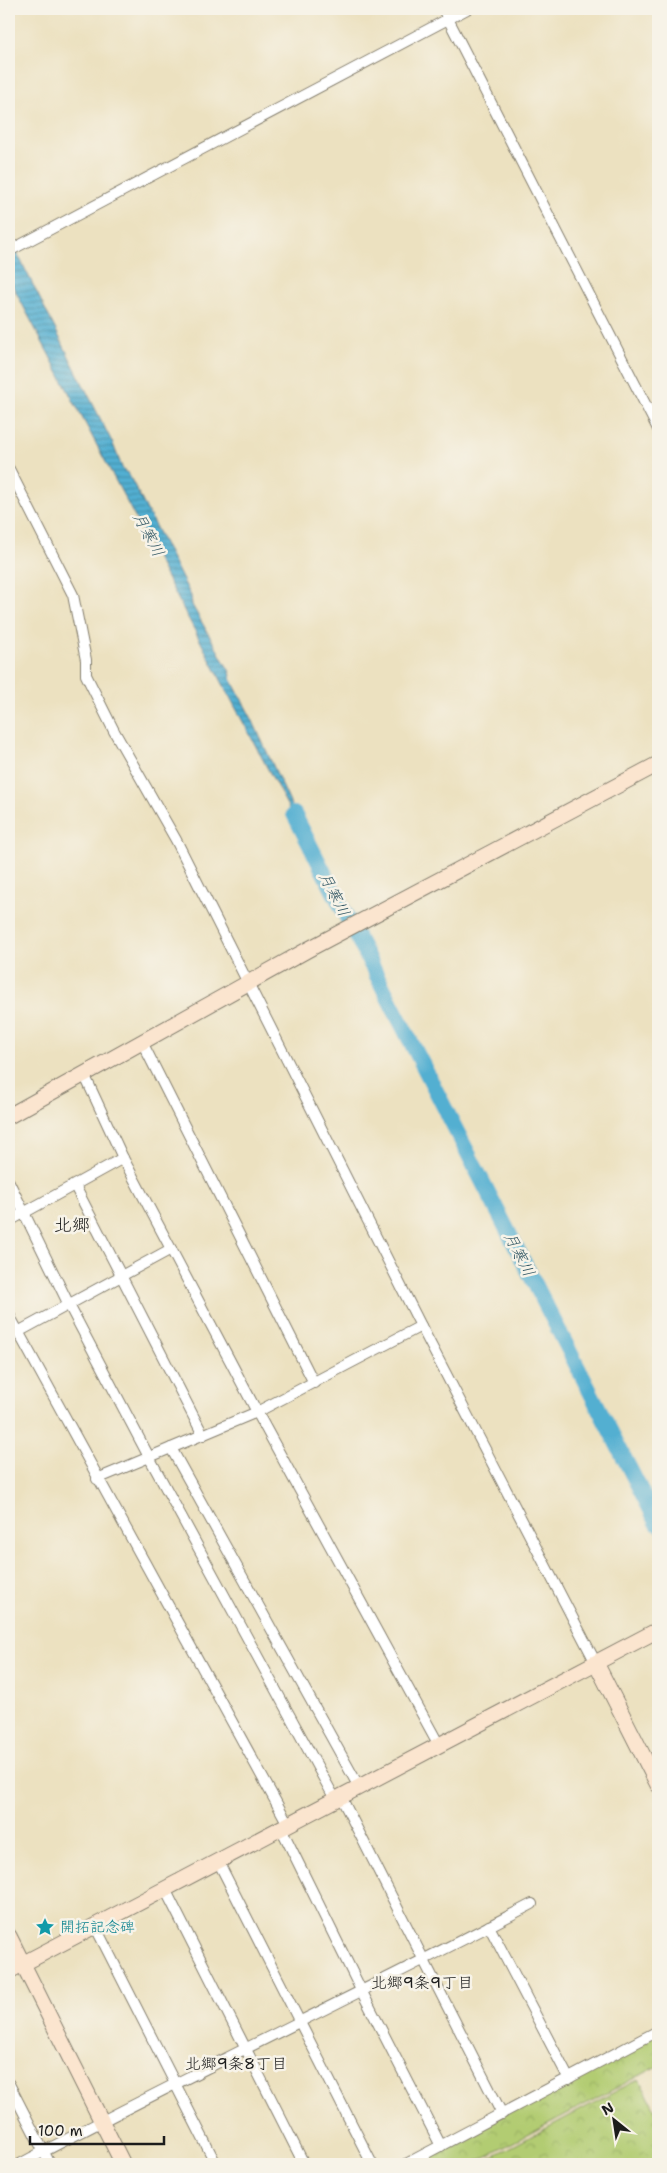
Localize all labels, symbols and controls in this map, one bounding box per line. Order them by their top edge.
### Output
water label: 月寒川 [128,508,169,560]
water label: 月寒川 [314,868,355,920]
district label: 北郷 [54,1213,90,1237]
water label: 月寒川 [499,1228,540,1280]
place icon: 開拓記念碑 [34,1916,56,1938]
place label: 開拓記念碑 [60,1917,135,1937]
district label: 北郷9条9丁目 [371,1972,473,1993]
district label: 北郷9条8丁目 [185,2053,287,2074]
north arrow [590,2096,640,2146]
text: N [598,2098,617,2119]
scale bar [30,2113,164,2145]
text: 100 m [38,2121,83,2141]

